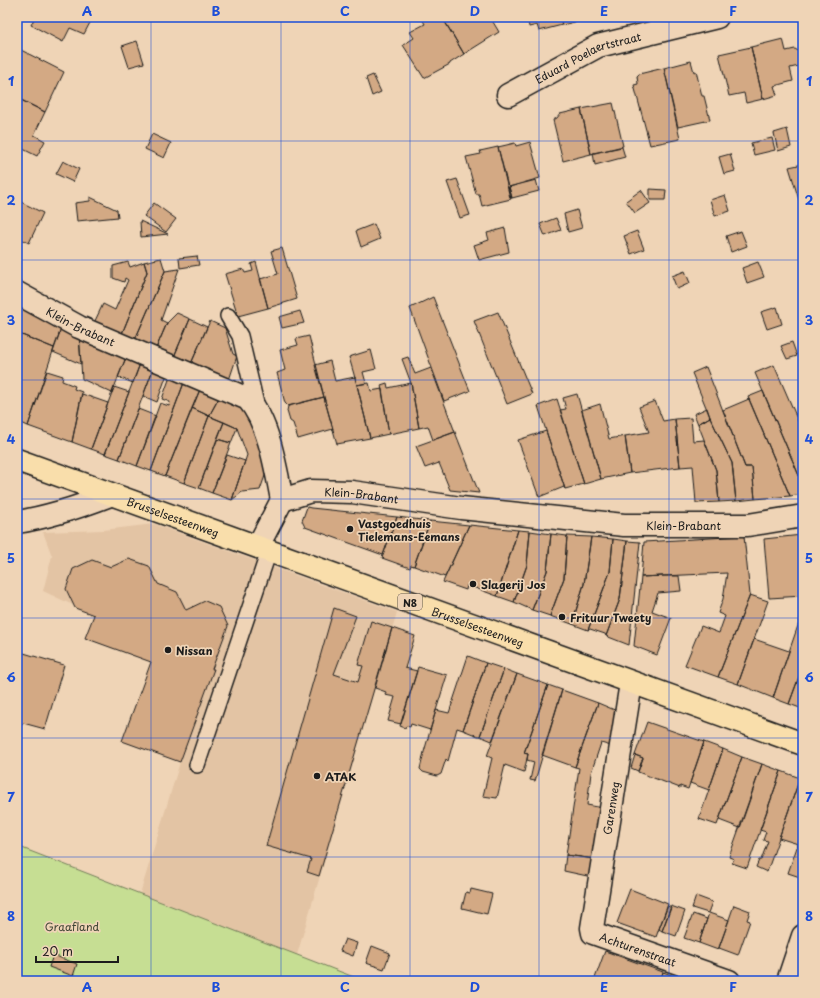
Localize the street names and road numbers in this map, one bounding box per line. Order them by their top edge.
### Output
street label: Eduard Poelaertstraat [532,27,643,87]
street label: Klein-Brabant [43,302,118,350]
street label: Klein-Brabant [324,483,400,507]
street label: Brusselsesteenweg [125,492,222,541]
street label: Klein-Brabant [646,517,721,534]
road number: N8 [398,594,422,610]
street label: Brusselsesteenweg [429,602,526,651]
street label: Garenweg [598,780,624,836]
street label: Achturenstraat [597,928,679,970]

